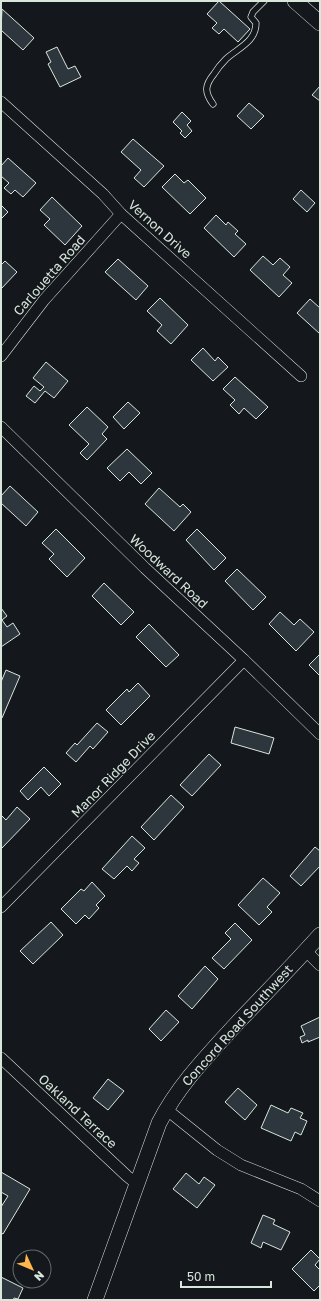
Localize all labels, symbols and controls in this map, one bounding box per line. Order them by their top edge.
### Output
street label: Vernon Drive [125,196,195,262]
street label: Carlouetta Road [10,232,88,318]
street label: Woodward Road [127,531,211,611]
street label: Manor Ridge Drive [68,727,158,821]
street label: Concord Road Southwest [178,961,296,1089]
street label: Oakland Terrace [35,1071,121,1151]
north arrow [12,1249,52,1289]
scale bar [181,1263,271,1289]
text: N [32,1269,47,1284]
text: 50 m [187,1269,215,1284]

